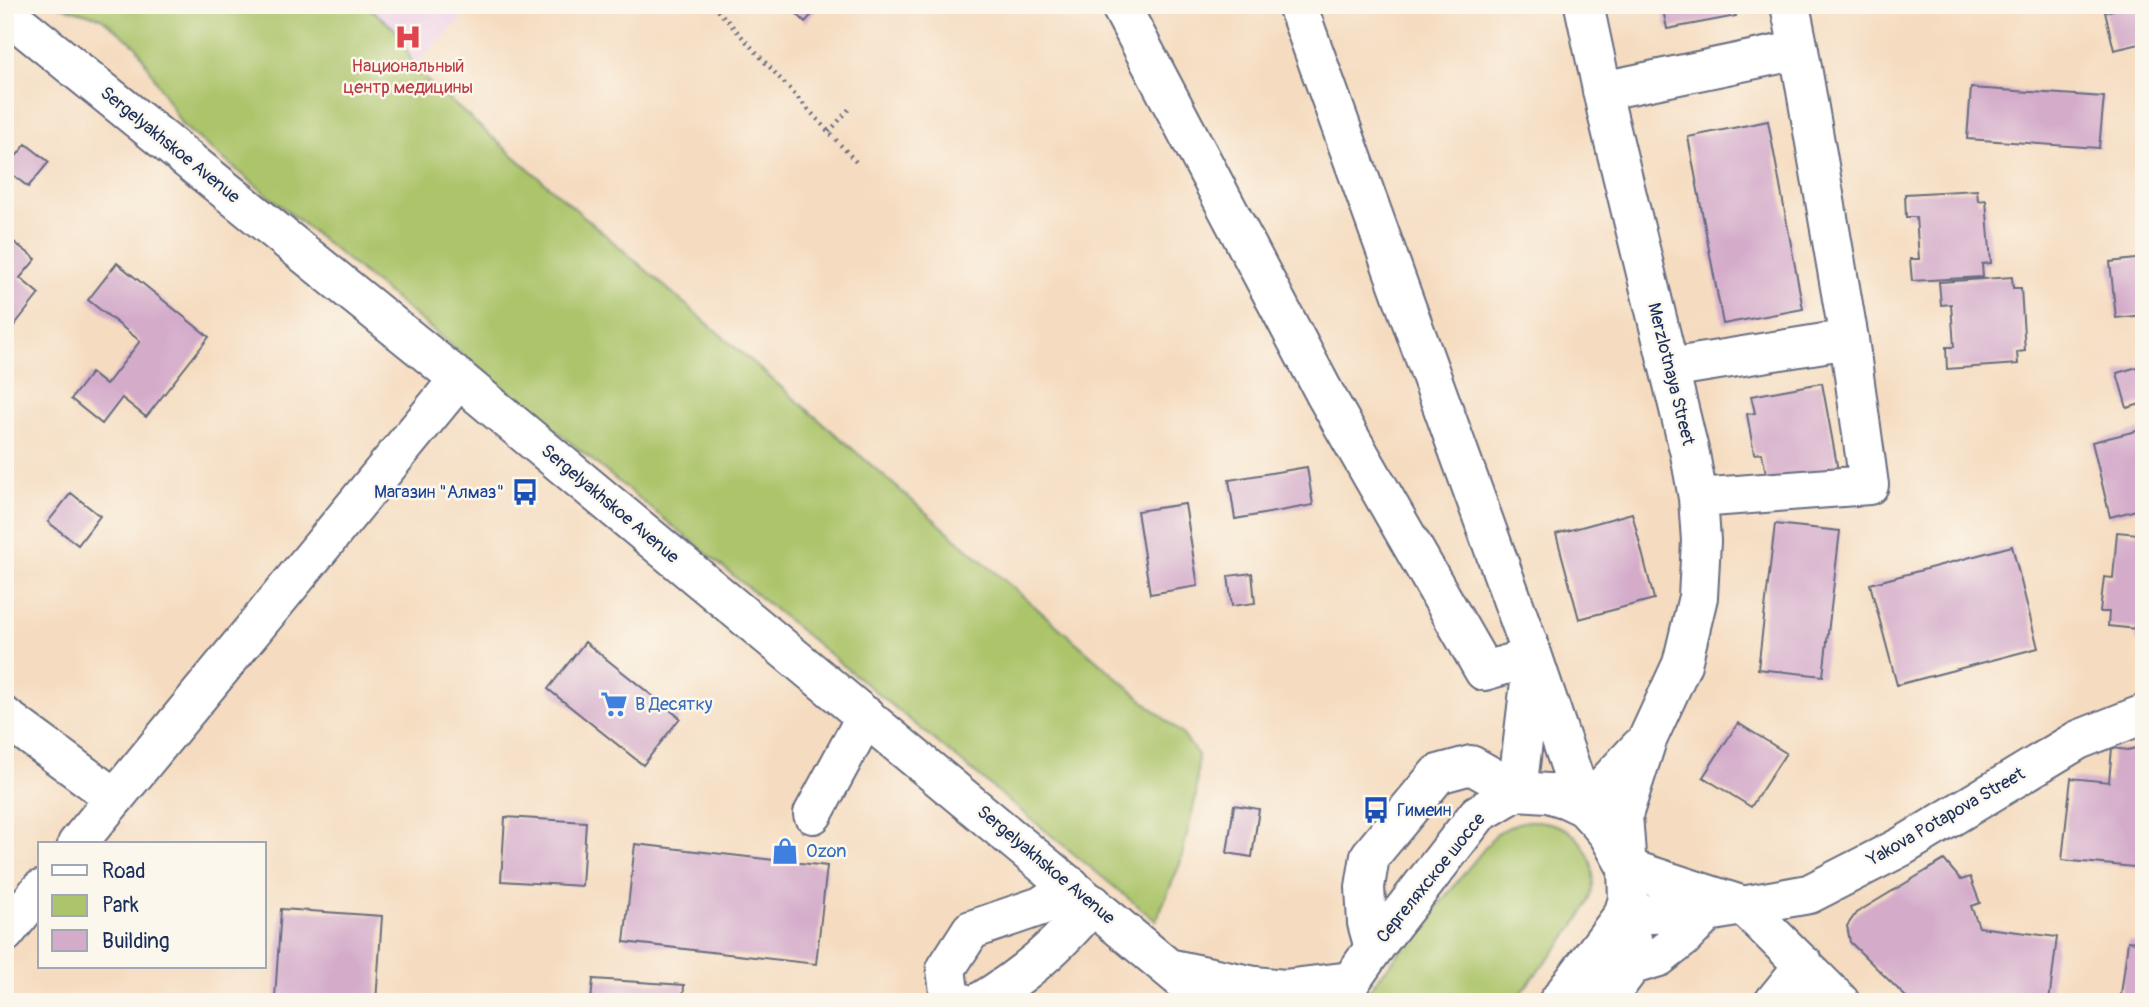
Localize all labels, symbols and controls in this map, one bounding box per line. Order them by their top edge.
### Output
hospital icon: Национальный центр медицины [393,22,423,52]
place label: Национальный центр медицины [343,55,473,99]
street label: Sergelyakhskoe Avenue [95,82,245,209]
street label: Merzlotnaya Street [1642,300,1700,448]
street label: Sergelyakhskoe Avenue [536,439,684,569]
bus stop icon: Магазин "Алмаз" [510,477,540,507]
place label: Магазин "Алмаз" [374,481,504,504]
supermarket icon: В Десятку [599,689,629,719]
place label: В Десятку [635,693,713,716]
street label: Yakova Potapova Street [1862,762,2030,872]
bus stop icon: Гимеин [1361,795,1391,825]
place label: Гимеин [1397,799,1451,822]
street label: Sergelyakhskoe Avenue [972,800,1120,930]
street label: Сергеляхское шоссе [1371,808,1491,948]
shop icon: Ozon [770,836,800,866]
place label: Ozon [806,840,846,863]
legend [38,842,266,968]
text: Road [102,858,146,885]
text: Park [102,892,139,919]
text: Building [102,928,169,955]

